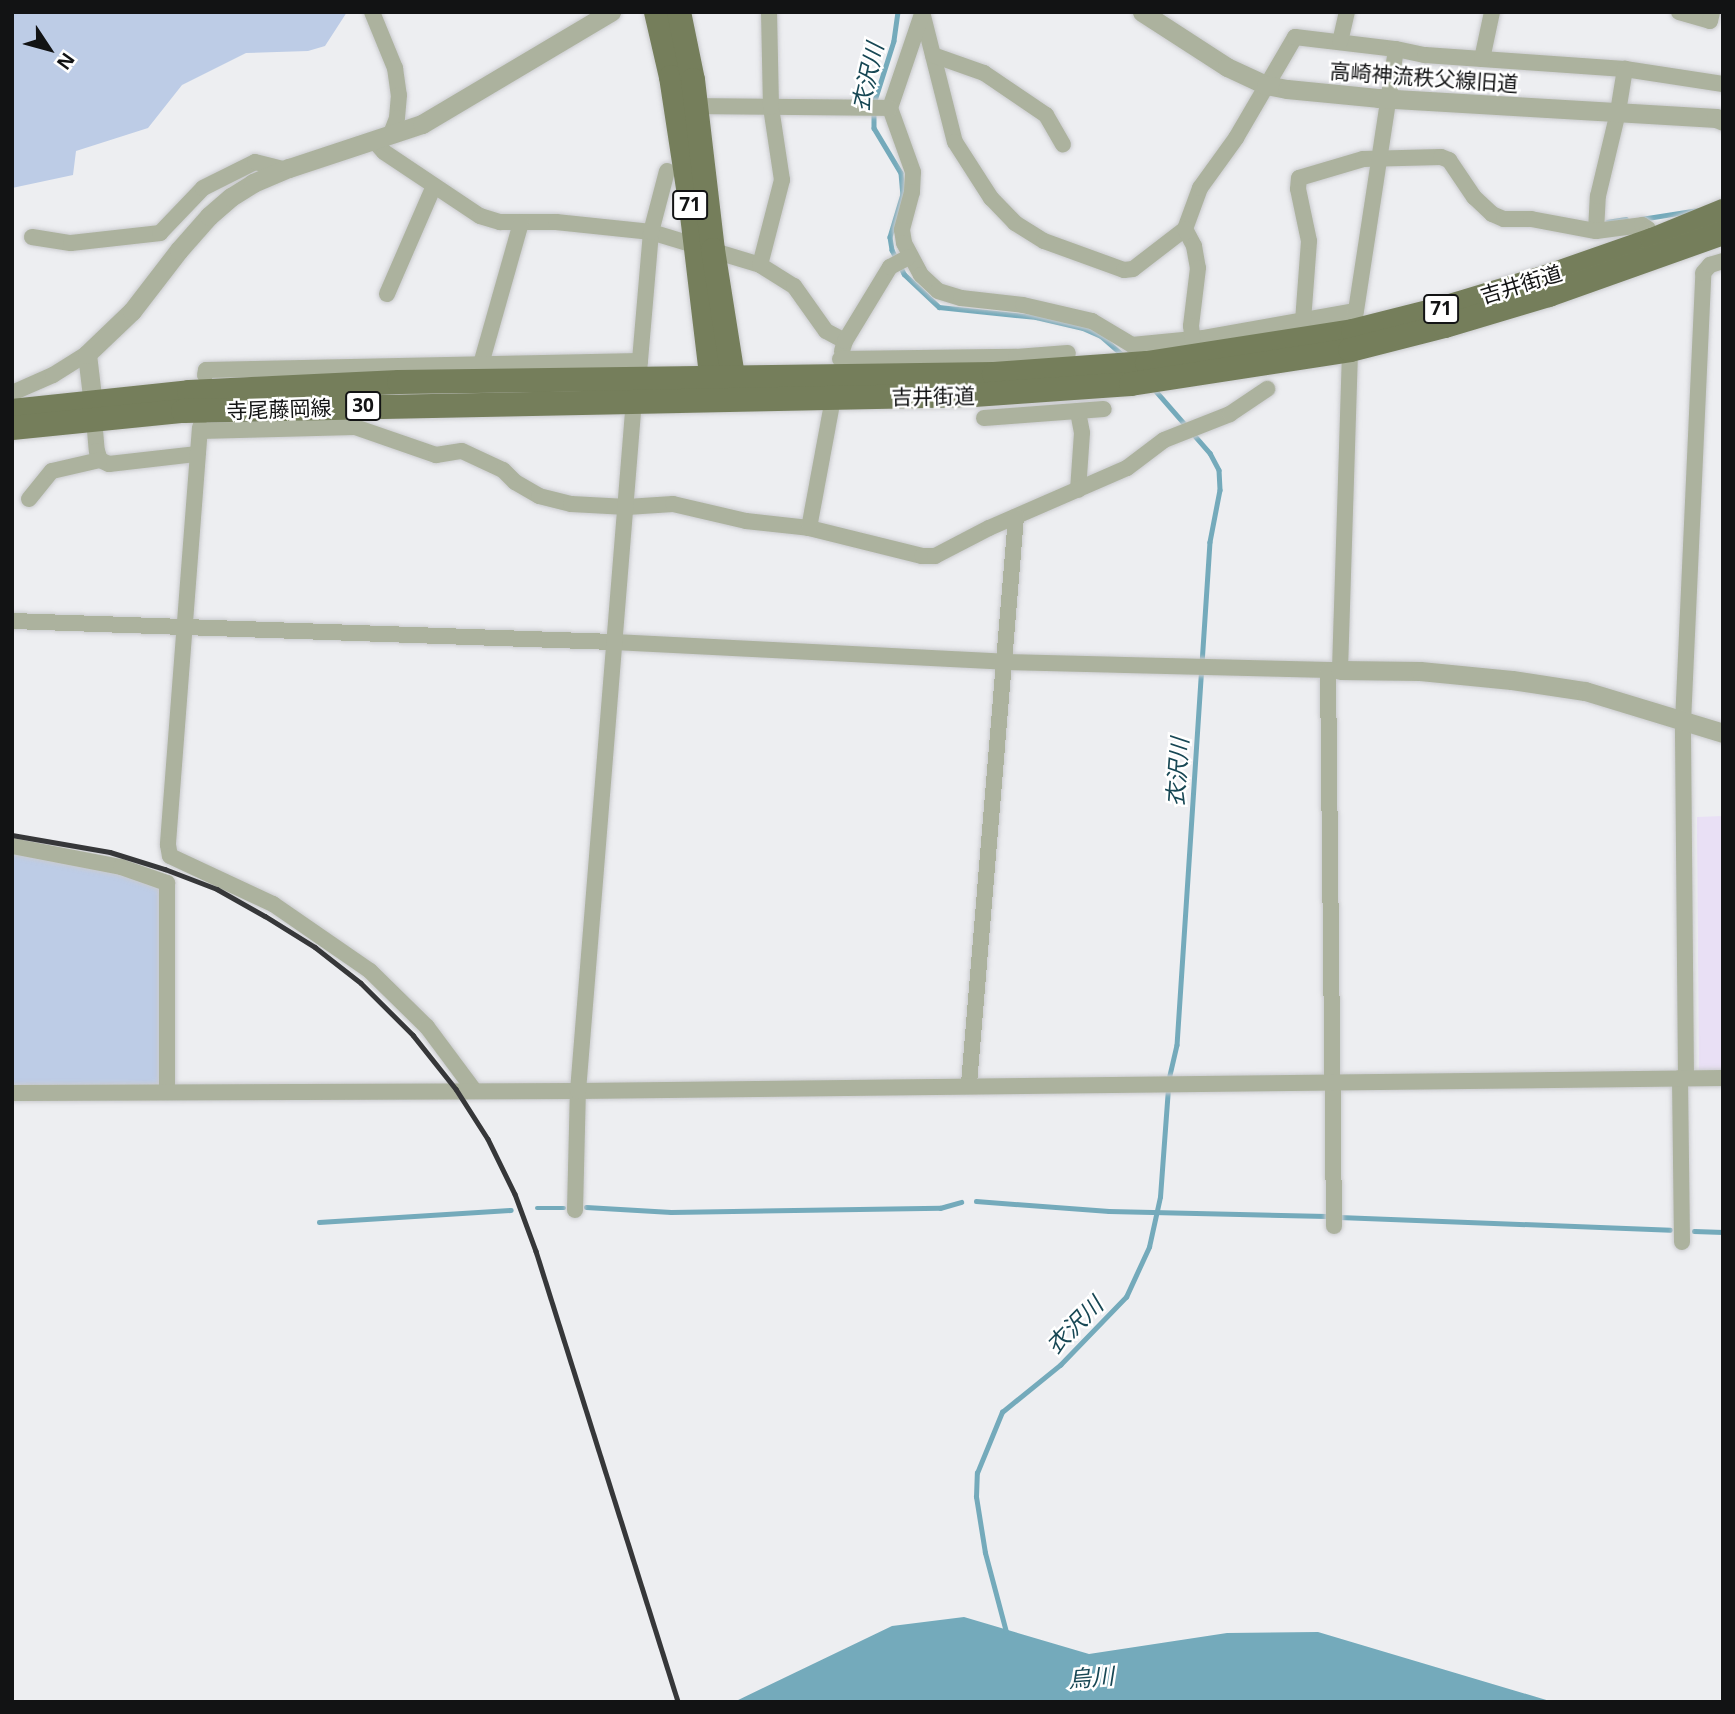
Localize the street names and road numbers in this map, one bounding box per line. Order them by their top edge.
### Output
street label: 高崎神流秩父線旧道 [1329,58,1519,96]
road number: 71 [671,190,709,220]
street label: 吉井街道 [1477,260,1565,308]
road number: 71 [1422,294,1460,324]
street label: 吉井街道 [891,383,975,409]
road number: 30 [344,390,382,422]
street label: 寺尾藤岡線 [226,395,332,423]

